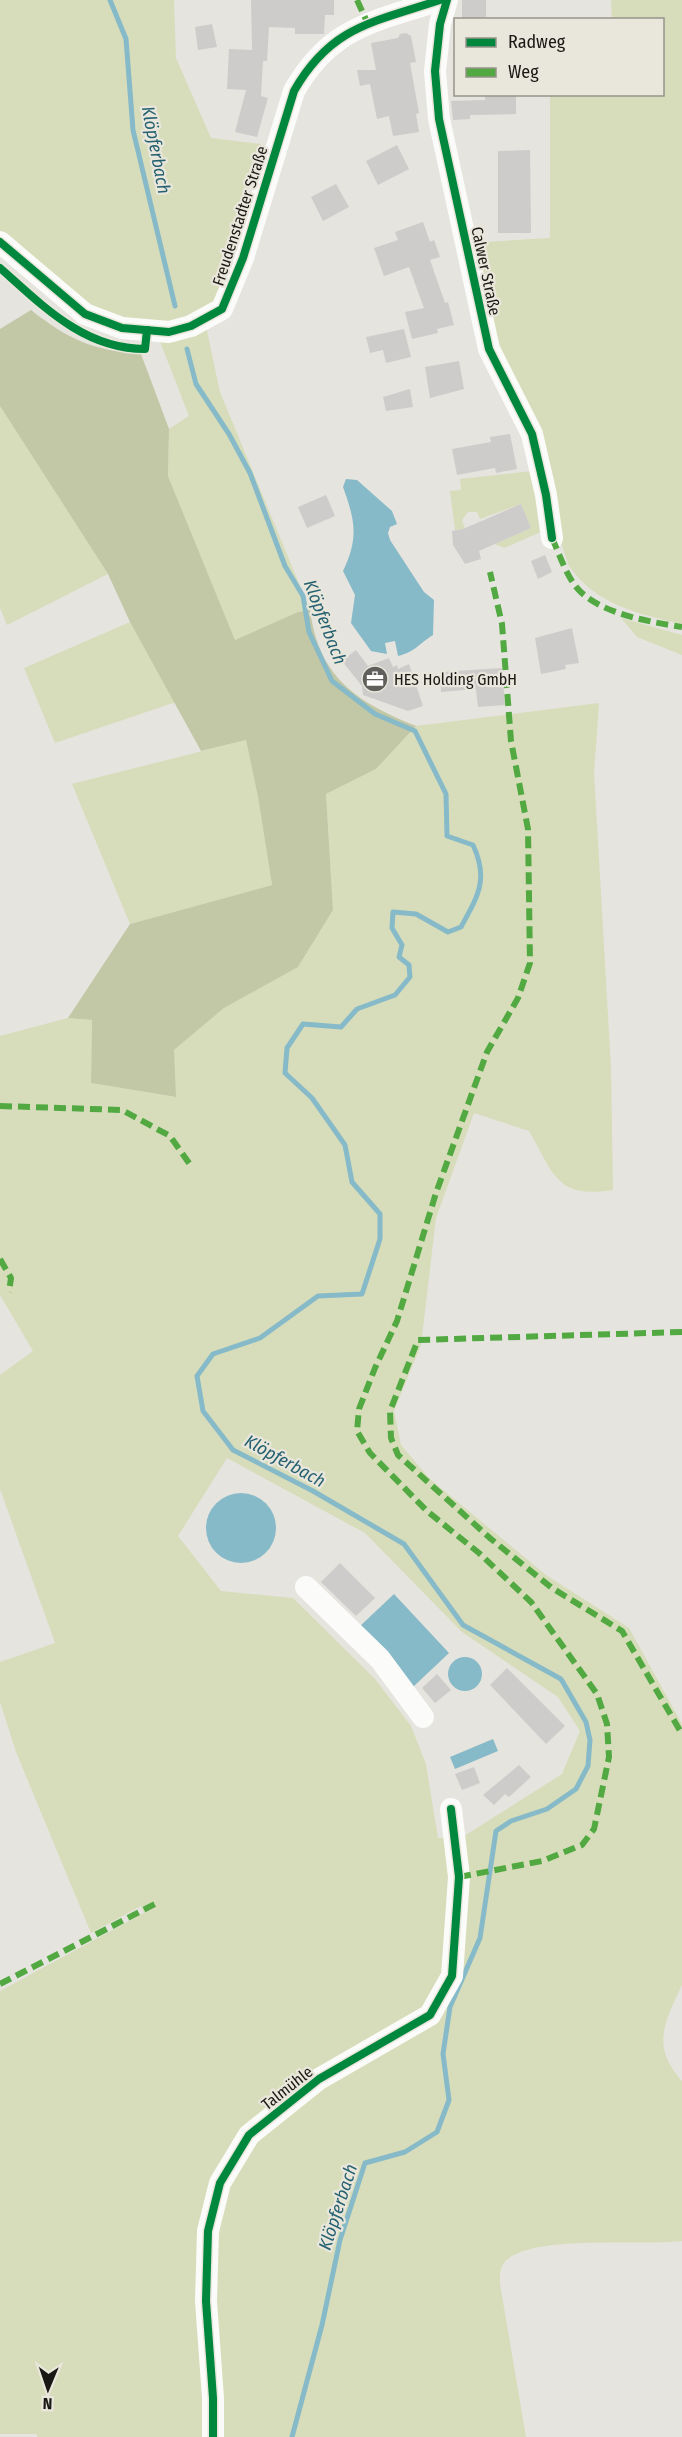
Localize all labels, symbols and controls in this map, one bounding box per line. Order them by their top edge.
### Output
legend [454,18,664,96]
text: Radweg [508,31,566,53]
text: Weg [508,61,539,83]
water label: Klöpferbach [137,104,175,196]
street label: Freudenstadter Straße [208,144,272,288]
street label: Calwer Straße [467,225,505,317]
water label: Klöpferbach [299,577,351,667]
office icon: HES Holding GmbH [360,664,390,694]
place label: HES Holding GmbH [394,670,517,689]
water label: Klöpferbach [241,1430,329,1492]
street label: Talmühle [258,2062,316,2114]
water label: Klöpferbach [314,2161,362,2253]
north arrow [18,2359,78,2419]
text: N [42,2394,53,2413]

